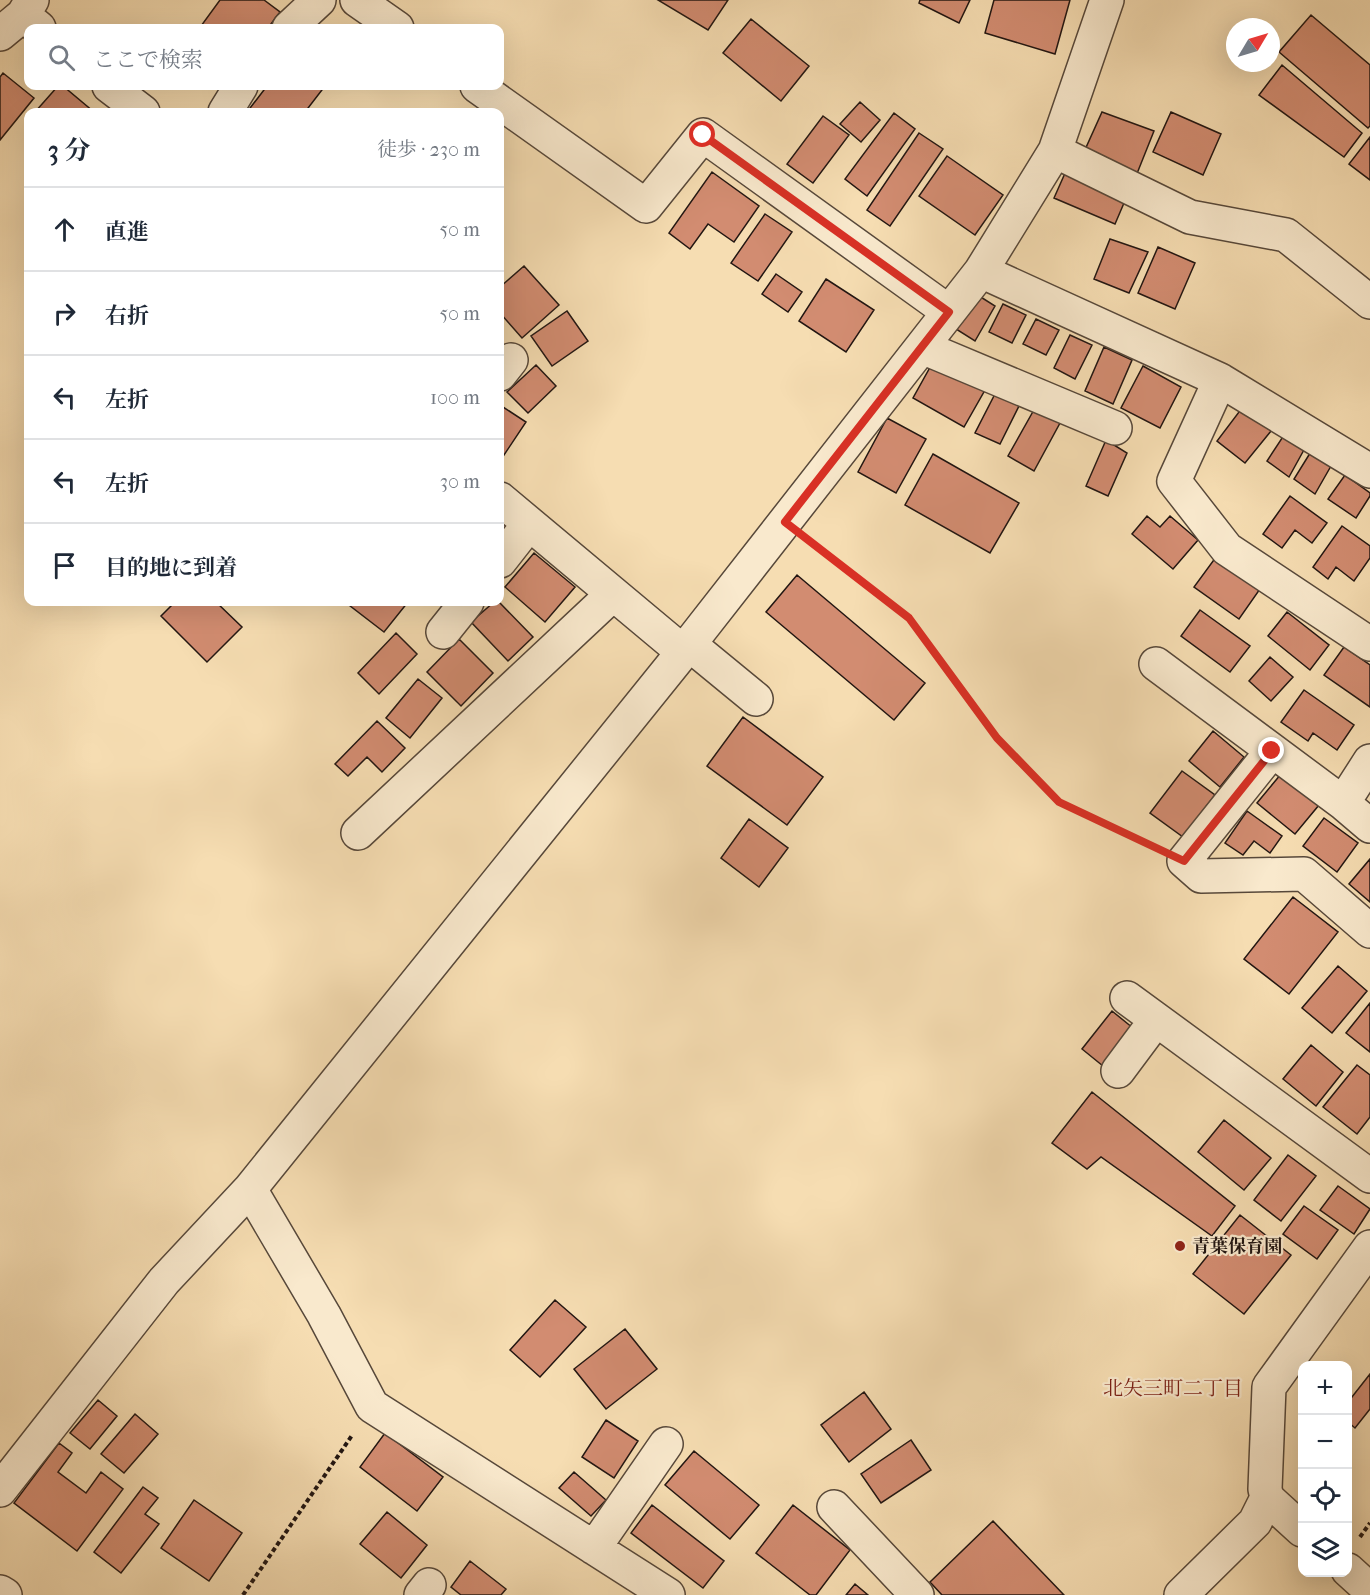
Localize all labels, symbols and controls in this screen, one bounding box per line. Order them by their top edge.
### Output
north arrow [1226,18,1280,72]
search box [24,24,504,90]
icon: search [45,41,78,74]
text: ここで検索 [93,47,203,73]
route start [689,121,715,147]
text: 3 分 [48,135,90,166]
text: 徒歩 · 230 m [377,138,480,161]
icon: ahead [48,213,81,246]
text: 50 m [439,218,480,241]
text: 直進 [105,219,149,245]
icon: right [48,297,81,330]
text: 50 m [439,302,480,325]
text: 右折 [105,303,149,329]
icon: left [48,381,81,414]
text: 100 m [430,386,480,409]
text: 左折 [105,387,149,413]
icon: left [48,465,81,498]
text: 30 m [440,470,480,493]
text: 左折 [105,471,149,497]
icon: arrive [48,549,81,582]
text: 目的地に到着 [105,555,237,581]
route end [1258,737,1284,763]
place label: 青葉保育園 [1192,1236,1282,1257]
marker: 青葉保育園 [1173,1239,1187,1253]
map controls [1298,1361,1352,1577]
button: + [1298,1361,1352,1415]
district label: 北矢三町二丁目 [1103,1377,1243,1400]
button: − [1298,1415,1352,1469]
button: locate [1298,1469,1352,1523]
button: layers [1298,1523,1352,1577]

